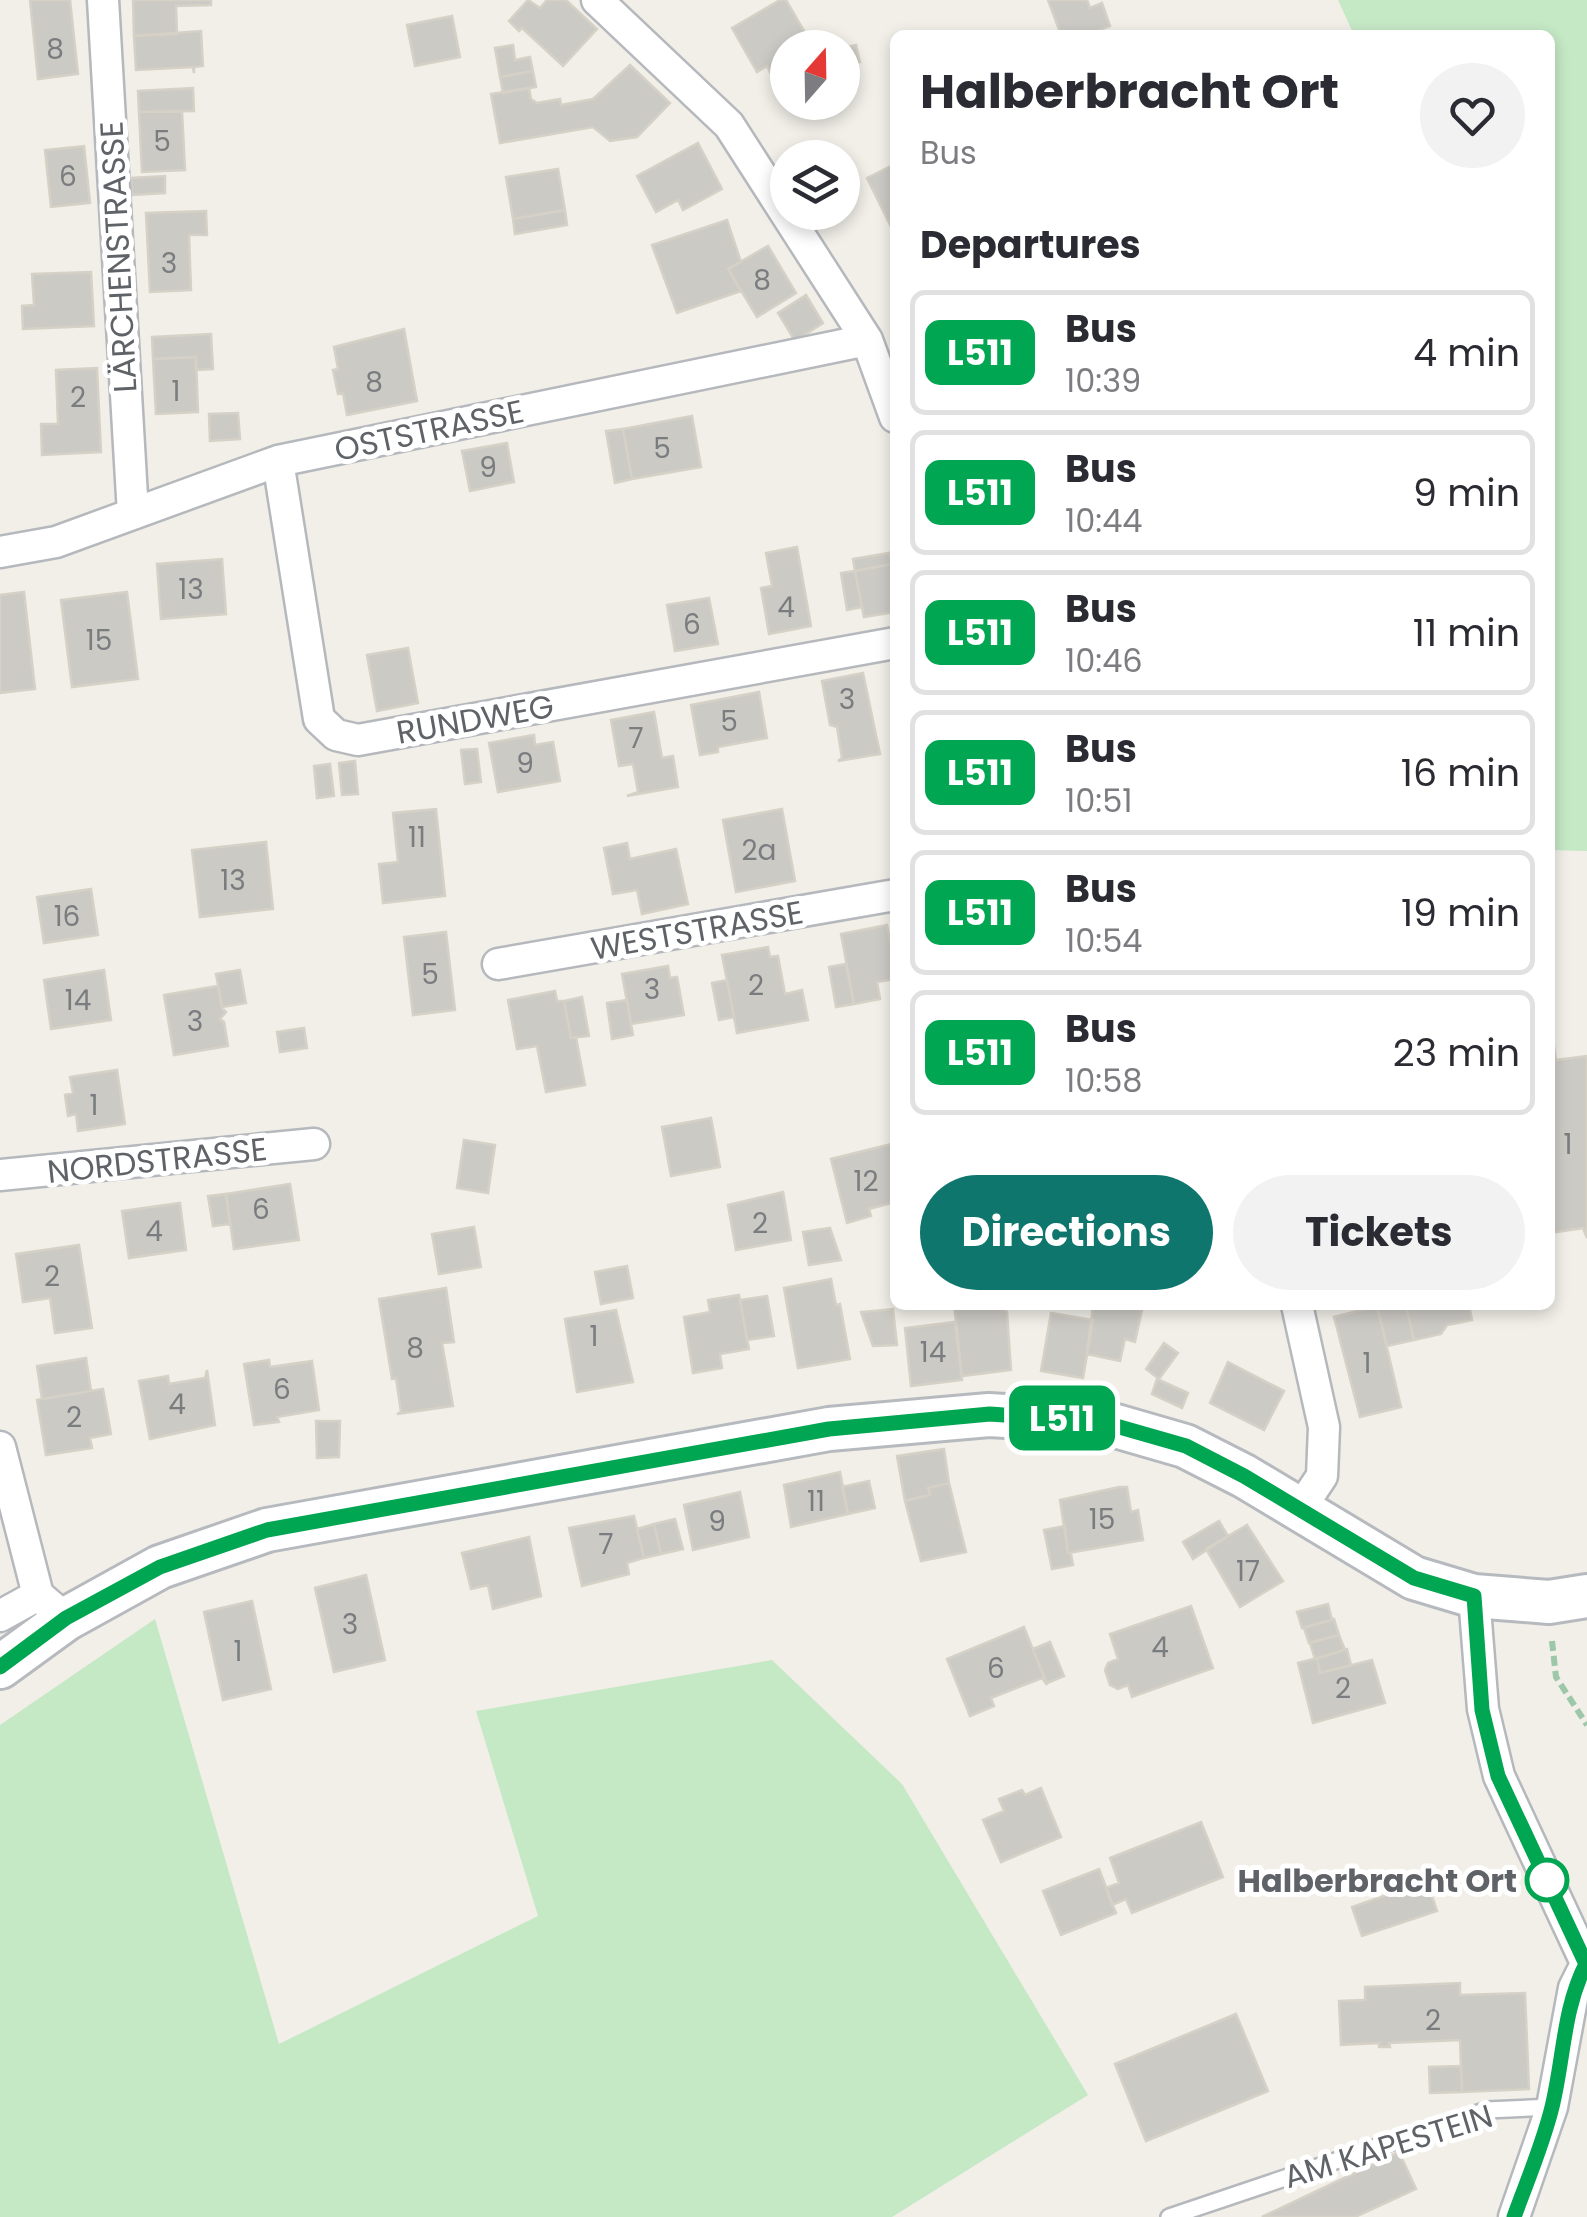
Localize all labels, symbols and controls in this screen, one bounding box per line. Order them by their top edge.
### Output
house number: 8 [46,30,64,69]
north arrow [770,30,860,120]
map controls [770,30,860,230]
text: Halberbracht Ort [920,58,1339,125]
button: heart [1420,63,1525,168]
street label: LÄRCHENSTRASSE [88,120,148,394]
house number: 5 [153,122,171,161]
text: Bus [920,130,977,175]
button: layers [770,140,860,230]
house number: 6 [59,157,77,196]
text: Departures [920,218,1141,271]
house number: 3 [161,244,177,283]
house number: 8 [753,261,771,300]
text: Bus [1065,302,1137,355]
text: 4 min [1413,326,1520,379]
text: L511 [947,328,1013,377]
text: 10:39 [1065,358,1141,403]
house number: 8 [365,363,383,402]
house number: 1 [172,372,180,411]
house number: 2 [70,378,86,417]
street label: OSTSTRASSE [330,388,528,472]
house number: 5 [653,429,671,468]
text: Bus [1065,442,1137,495]
house number: 9 [479,448,497,487]
text: 9 min [1413,466,1520,519]
text: L511 [947,468,1013,517]
text: 10:44 [1065,498,1142,543]
house number: 13 [178,570,204,609]
text: Bus [1065,582,1137,635]
house number: 4 [777,588,795,627]
house number: 6 [683,605,701,644]
text: 11 min [1413,606,1520,659]
text: L511 [947,608,1013,657]
house number: 15 [86,621,112,660]
text: 10:46 [1065,638,1143,683]
house number: 3 [839,680,855,719]
street label: RUNDWEG [393,683,557,755]
house number: 5 [720,702,738,741]
house number: 7 [628,719,644,758]
text: Bus [1065,722,1137,775]
house number: 9 [516,744,534,783]
text: 16 min [1401,746,1520,799]
text: L511 [947,748,1013,797]
text: 10:51 [1065,778,1133,823]
house number: 11 [408,818,426,857]
house number: 2a [741,831,777,870]
house number: 13 [220,861,246,900]
text: Bus [1065,862,1137,915]
text: 19 min [1401,886,1520,939]
text: L511 [947,888,1013,937]
street label: WESTSTRASSE [587,889,807,971]
house number: 16 [54,897,80,936]
text: 10:54 [1065,918,1142,963]
house number: 5 [421,955,439,994]
house number: 2 [748,966,764,1005]
house number: 3 [644,970,660,1009]
house number: 14 [65,981,91,1020]
house number: 3 [187,1002,203,1041]
text: Bus [1065,1002,1137,1055]
text: 23 min [1393,1026,1520,1079]
text: L511 [947,1028,1013,1077]
text: 10:58 [1065,1058,1142,1103]
house number: 1 [90,1086,98,1125]
house number: 1 [1564,1125,1572,1164]
street label: NORDSTRASSE [45,1126,269,1194]
house number: 12 [853,1162,879,1201]
button: Directions [920,1175,1213,1290]
button: Tickets [1233,1175,1525,1290]
house number: 6 [252,1190,270,1229]
house number: 2 [752,1204,768,1243]
house number: 4 [145,1212,163,1251]
house number: 2 [44,1257,60,1296]
house number: 1 [590,1317,598,1356]
house number: 8 [406,1329,424,1368]
house number: 14 [920,1333,946,1372]
house number: 1 [1363,1344,1371,1383]
house number: 6 [273,1370,291,1409]
house number: 4 [168,1385,186,1424]
line badge: L511 [992,1386,1132,1450]
text: L511 [1029,1394,1095,1443]
house number: 2 [66,1398,82,1437]
house number: 11 [807,1482,825,1521]
house number: 15 [1089,1500,1115,1539]
house number: 9 [708,1502,726,1541]
house number: 7 [598,1525,614,1564]
house number: 17 [1236,1552,1260,1591]
house number: 3 [342,1605,358,1644]
house number: 4 [1151,1628,1169,1667]
house number: 1 [234,1632,242,1671]
house number: 6 [987,1649,1005,1688]
house number: 2 [1335,1669,1351,1708]
place label: Halberbracht Ort [1238,1858,1517,1903]
marker: Halberbracht Ort [1526,1859,1568,1901]
house number: 2 [1425,2001,1441,2040]
street label: AM KAPESTEIN [1278,2093,1498,2199]

